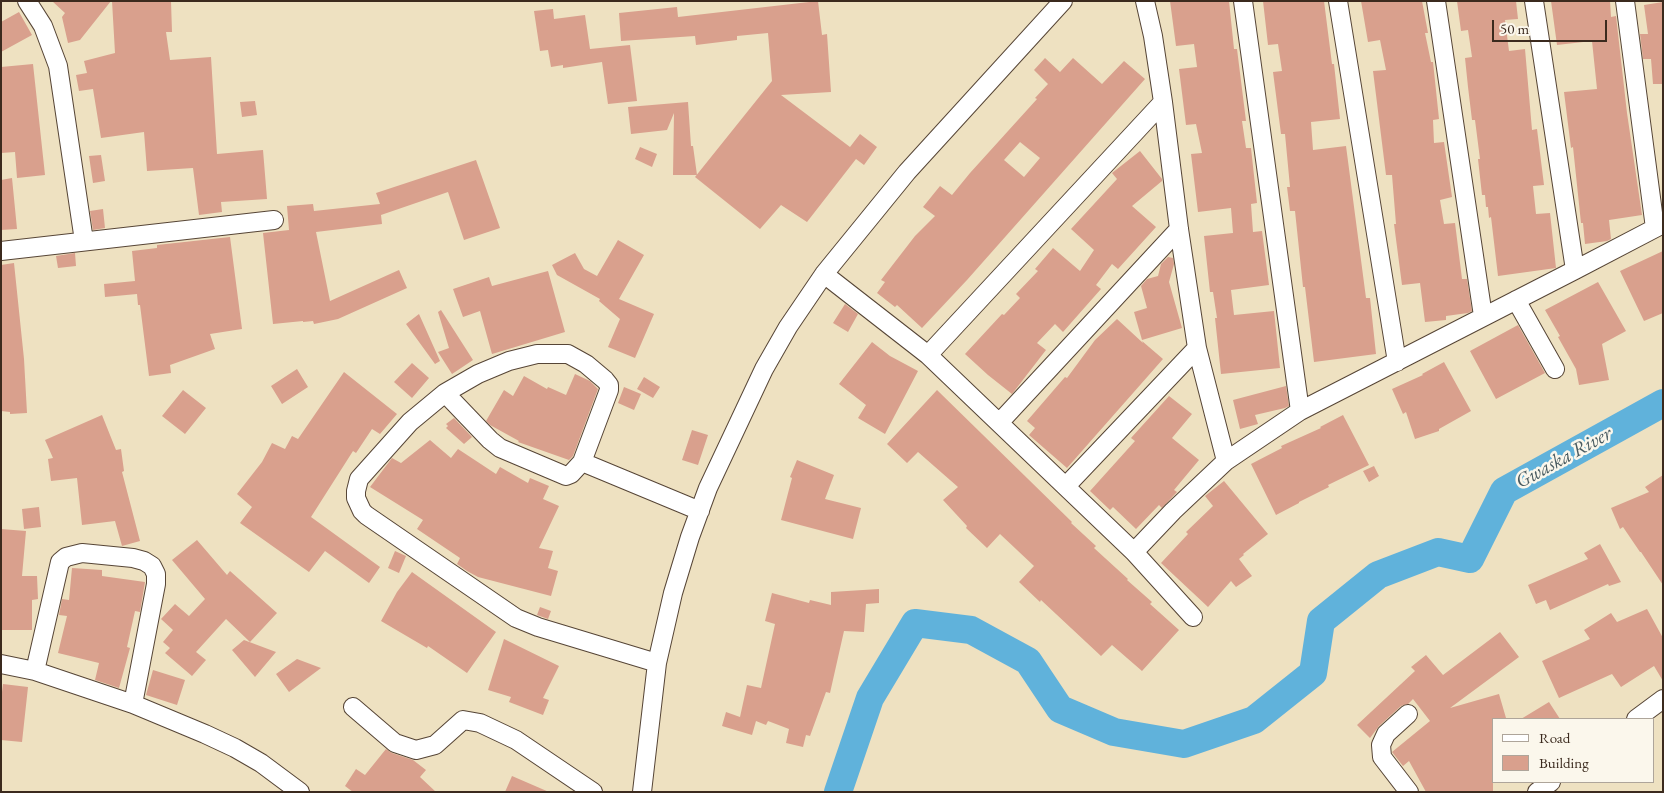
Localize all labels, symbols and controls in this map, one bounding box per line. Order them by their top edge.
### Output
scale bar [1494,10,1609,42]
text: 50 m [1500,19,1529,38]
water label: Gwaska River [1512,422,1616,494]
legend [1492,718,1654,783]
text: Road [1539,728,1570,747]
text: Building [1539,753,1589,772]

